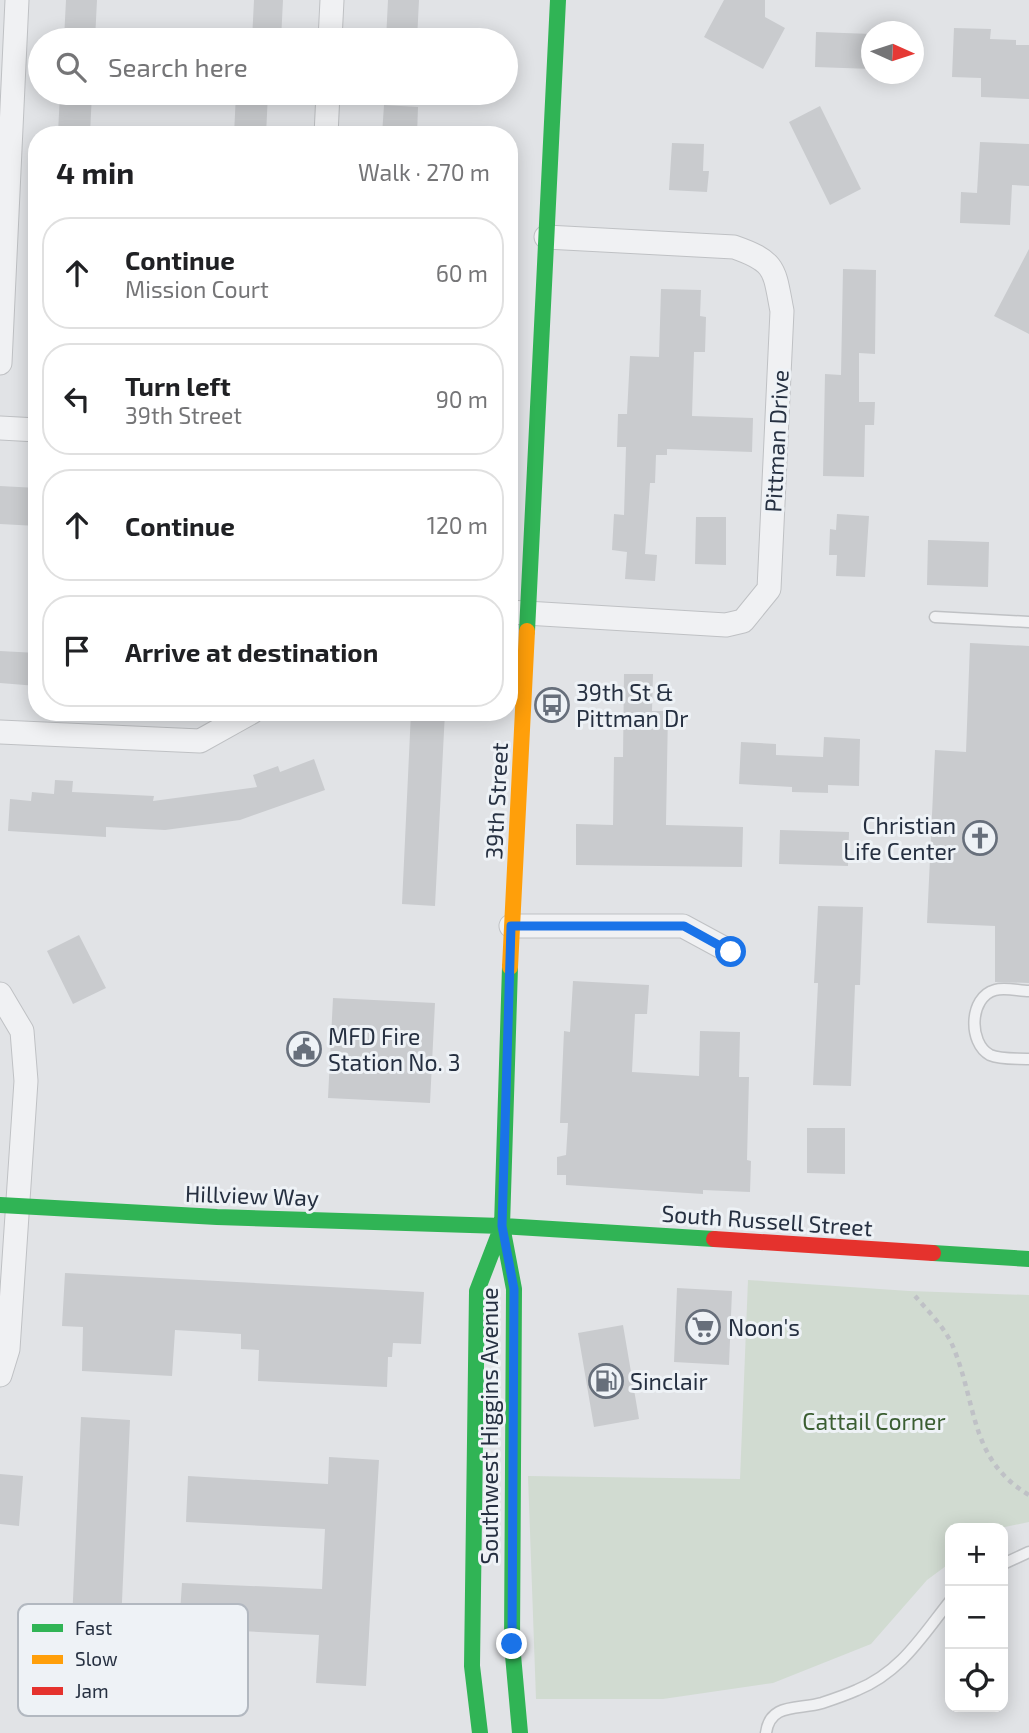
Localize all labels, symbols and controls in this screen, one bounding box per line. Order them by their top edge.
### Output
north arrow [861,21,924,84]
search box [28,28,518,105]
icon: search [52,48,90,86]
text: Search here [108,51,248,82]
text: 4 min [56,154,134,190]
text: Walk · 270 m [358,158,490,186]
text: Continue [125,244,235,275]
icon: ahead [58,254,96,292]
text: 60 m [436,259,488,287]
text: Mission Court [125,275,269,303]
street label: Pittman Drive [758,369,794,513]
text: Turn left [125,370,231,401]
icon: left [58,380,96,418]
text: 90 m [436,385,488,413]
text: 39th Street [125,401,242,429]
icon: ahead [58,506,96,544]
text: Continue [125,510,235,541]
text: 120 m [427,511,488,539]
icon: arrive [58,632,96,670]
text: Arrive at destination [125,636,378,667]
place label: 39th St & Pittman Dr [576,678,689,732]
bus stop icon: 39th St & Pittman Dr [533,686,571,724]
street label: 39th Street [479,742,513,860]
place label: Christian Life Center [843,811,956,865]
church icon: Christian Life Center [961,819,999,857]
route start [715,936,746,967]
place label: MFD Fire Station No. 3 [328,1022,461,1076]
public building icon: MFD Fire Station No. 3 [285,1030,323,1068]
street label: Hillview Way [184,1179,320,1211]
street label: South Russell Street [661,1199,874,1241]
street label: Southwest Higgins Avenue [475,1287,503,1565]
supermarket icon: Noon's [684,1308,722,1346]
place label: Noon's [728,1313,800,1341]
fuel station icon: Sinclair [587,1362,625,1400]
place label: Sinclair [630,1367,708,1395]
park label: Cattail Corner [802,1407,946,1435]
map controls [945,1523,1008,1712]
button: + [945,1523,1008,1586]
button: − [945,1586,1008,1649]
legend [18,1604,248,1716]
text: Fast [75,1616,112,1639]
route end [496,1628,527,1659]
text: Slow [75,1647,118,1670]
button: locate [945,1649,1008,1712]
text: Jam [75,1679,109,1702]

